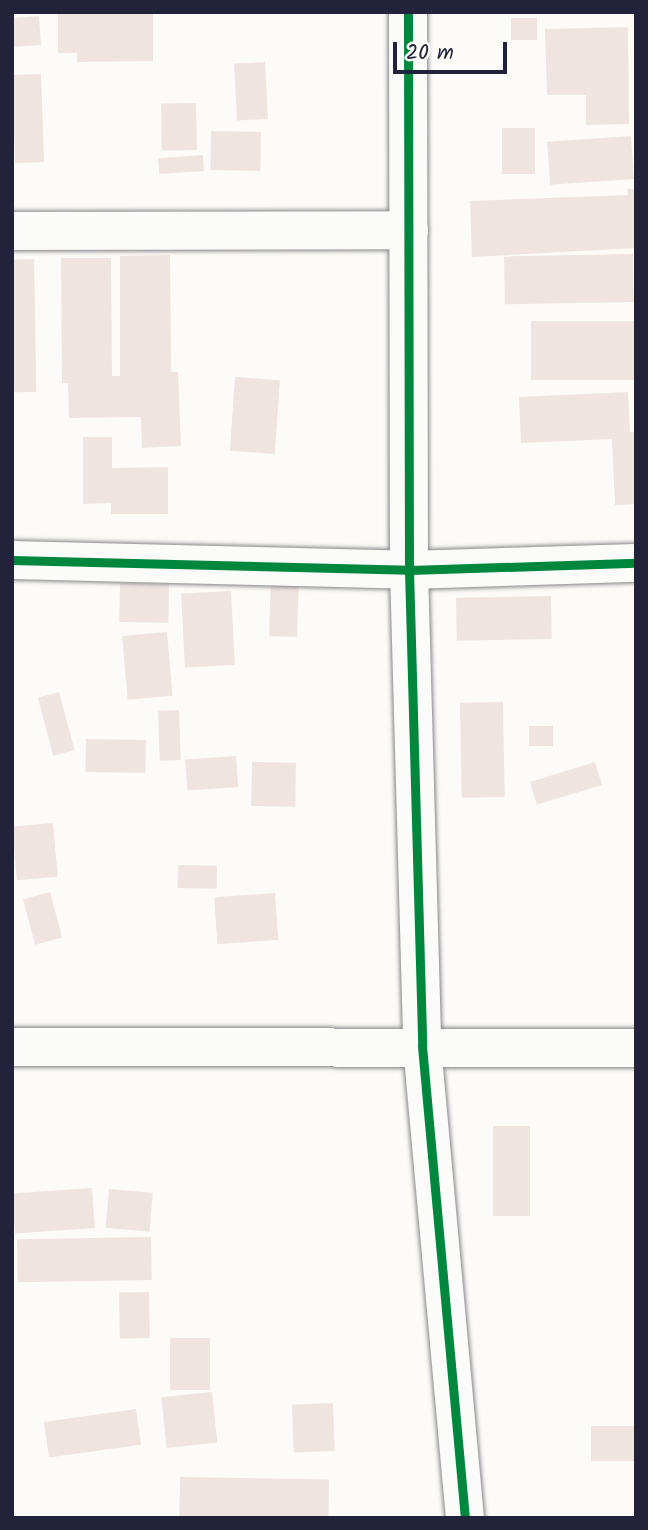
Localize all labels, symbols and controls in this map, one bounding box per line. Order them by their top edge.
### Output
scale bar [396,28,510,72]
text: 20 m [406,37,454,70]

